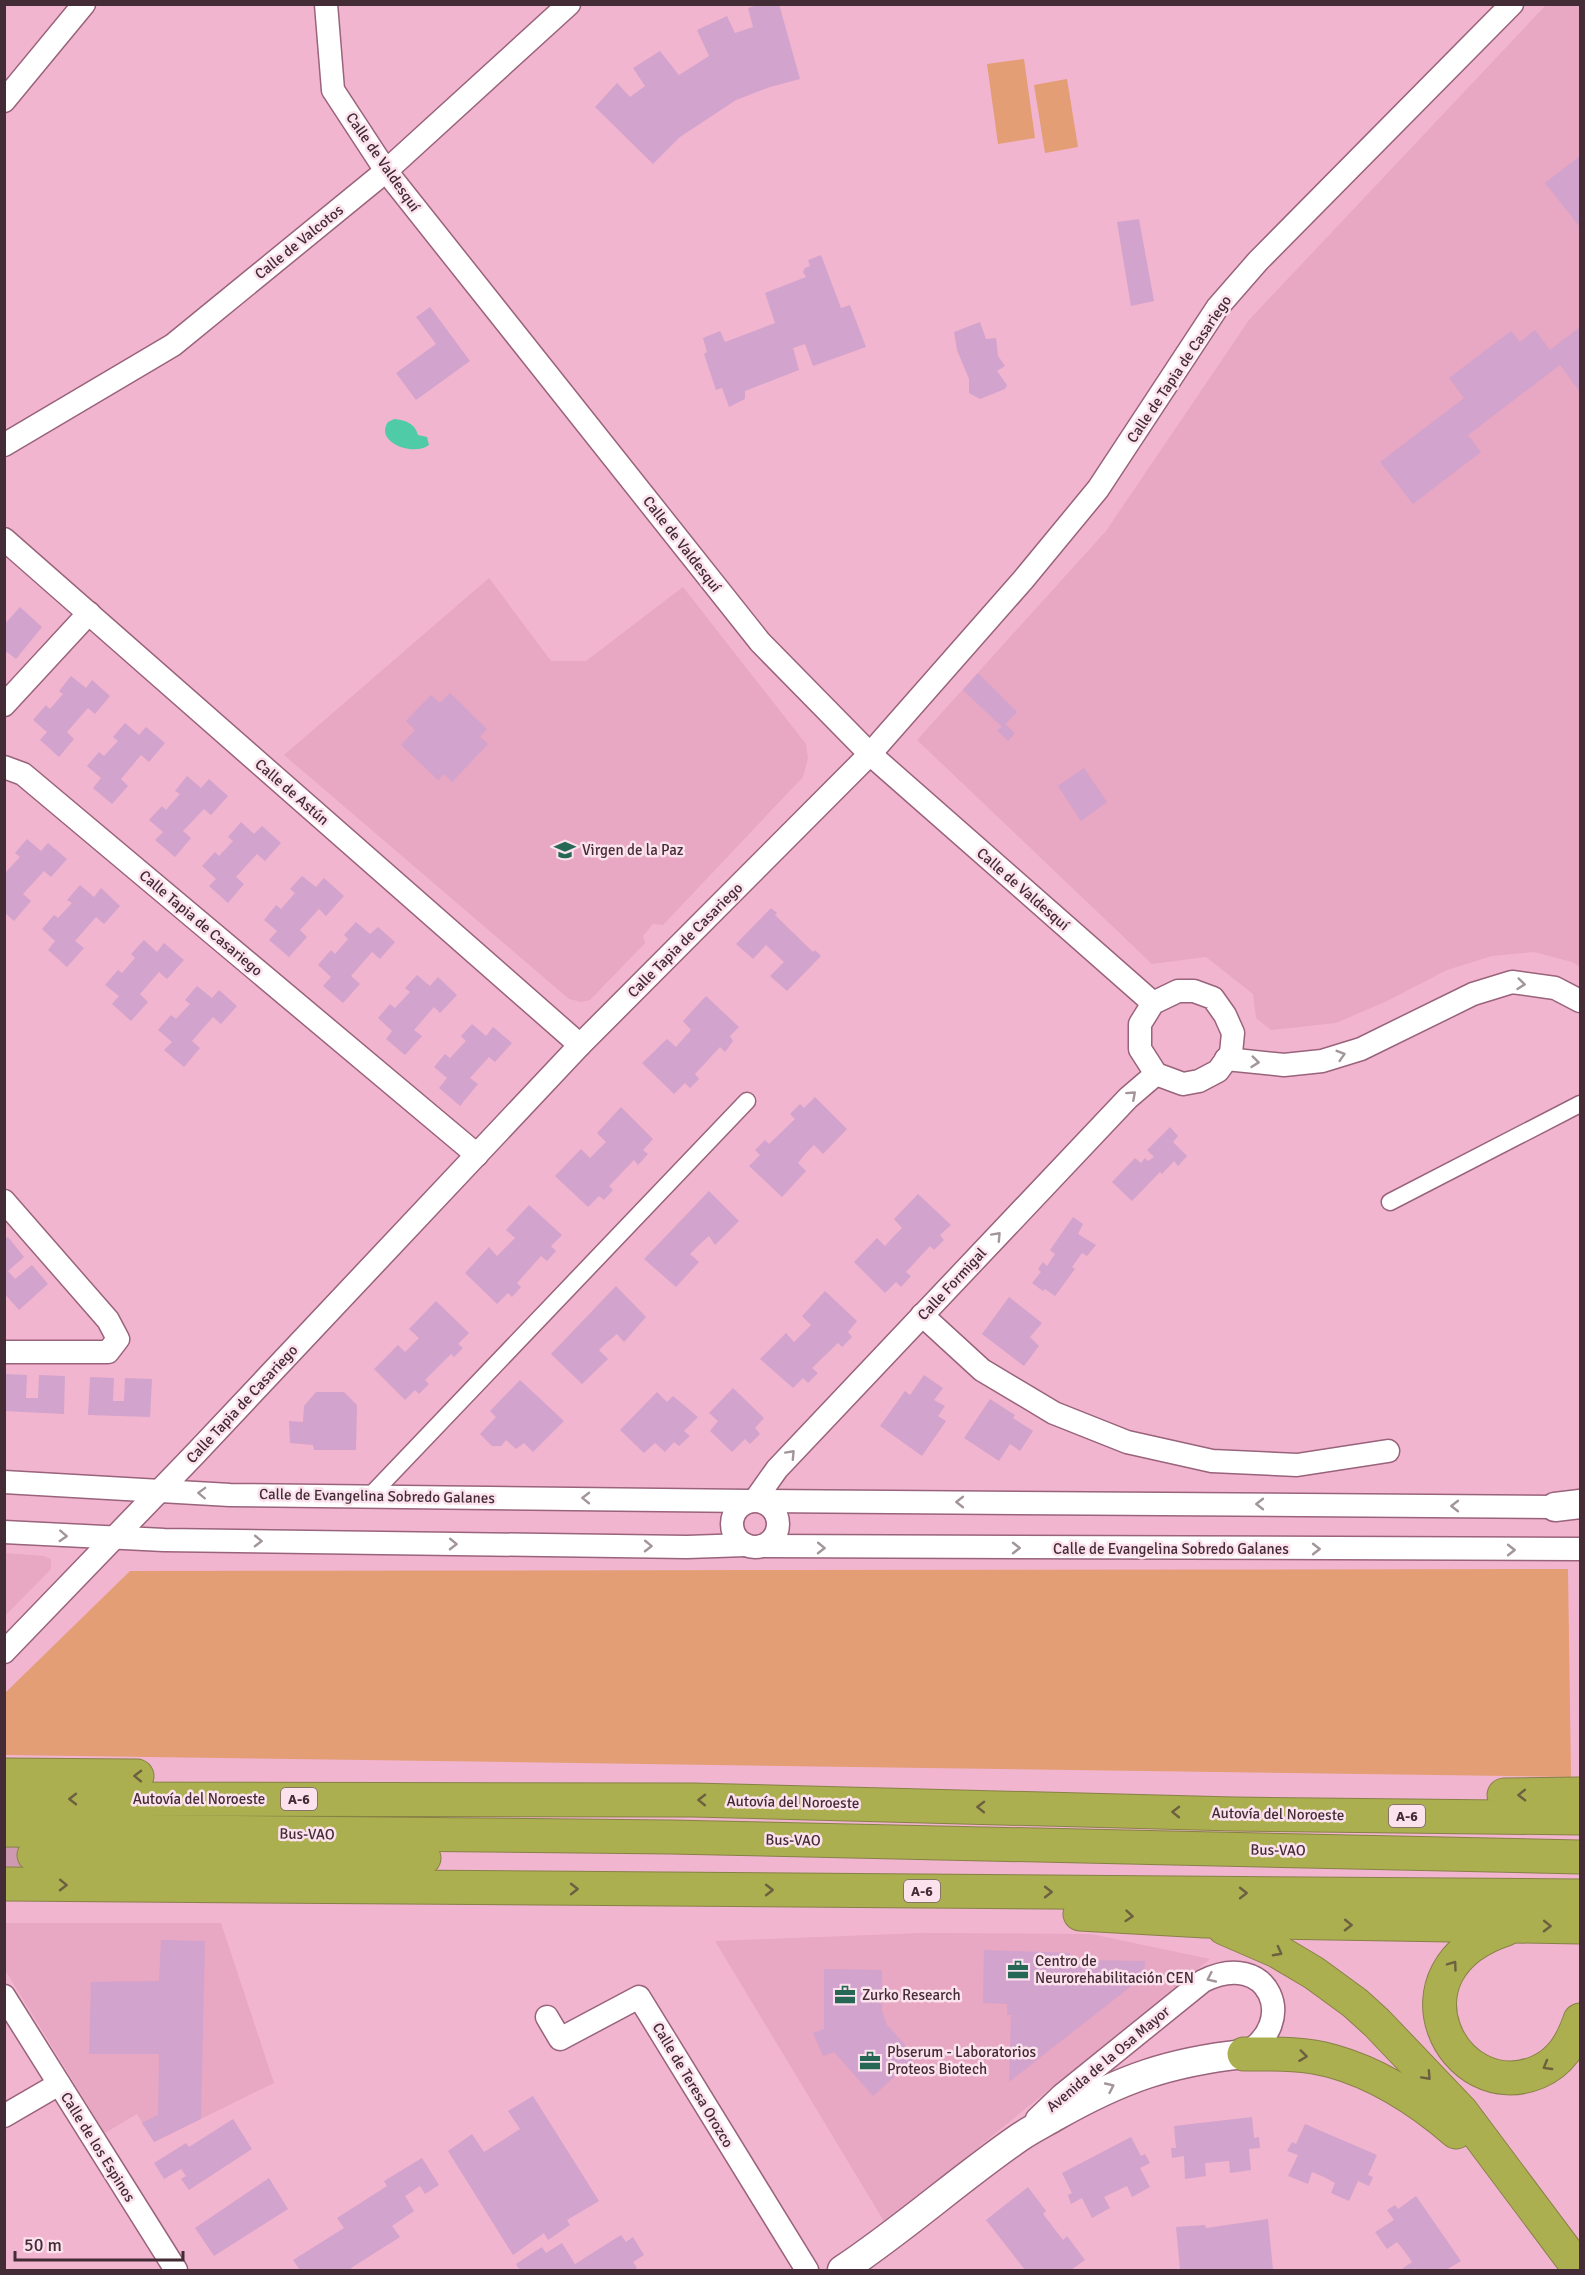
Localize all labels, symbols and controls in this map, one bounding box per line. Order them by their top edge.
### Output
street label: Calle de Valdesquí [342,109,424,215]
street label: Calle de Valcotos [251,201,347,283]
street label: Calle de Tapia de Casariego [1123,292,1235,446]
street label: Calle de Valdesquí [639,492,725,596]
street label: Calle de Astún [251,755,333,829]
school or university icon: Virgen de la Paz [553,838,577,862]
place label: Virgen de la Paz [582,841,684,859]
street label: Calle de Valdesquí [973,844,1073,934]
street label: Calle Tapia de Casariego [136,866,266,980]
street label: Calle Tapia de Casariego [624,879,746,1001]
one-way arrow [1516,977,1526,990]
one-way arrow [1336,1050,1346,1062]
one-way arrow [1251,1055,1260,1068]
one-way arrow [1125,1091,1135,1102]
one-way arrow [990,1233,1001,1243]
street label: Calle Formigal [914,1244,990,1324]
street label: Calle Tapia de Casariego [182,1341,302,1467]
one-way arrow [784,1450,795,1461]
street label: Calle de Evangelina Sobredo Galanes [259,1485,495,1507]
one-way arrow [197,1487,206,1500]
one-way arrow [581,1492,590,1505]
one-way arrow [955,1496,964,1508]
one-way arrow [1255,1498,1264,1510]
one-way arrow [1450,1500,1459,1512]
one-way arrow [58,1529,67,1542]
one-way arrow [253,1535,262,1547]
one-way arrow [448,1537,457,1550]
one-way arrow [643,1540,652,1552]
street label: Calle de Evangelina Sobredo Galanes [1053,1540,1289,1558]
one-way arrow [816,1542,825,1554]
one-way arrow [1011,1542,1020,1554]
one-way arrow [1311,1543,1320,1555]
one-way arrow [1506,1544,1515,1556]
one-way arrow [133,1770,142,1782]
road number: A-6 [281,1788,317,1810]
one-way arrow [1518,1788,1527,1801]
street label: Autovía del Noroeste [133,1790,265,1808]
street label: Autovía del Noroeste [726,1792,860,1812]
one-way arrow [69,1793,78,1805]
one-way arrow [698,1794,707,1806]
one-way arrow [977,1801,986,1813]
street label: Autovía del Noroeste [1211,1804,1345,1824]
road number: A-6 [1389,1805,1425,1827]
one-way arrow [1171,1806,1180,1818]
street label: Bus-VAO [279,1825,335,1843]
street label: Bus-VAO [765,1831,821,1849]
street label: Bus-VAO [1250,1841,1306,1859]
one-way arrow [58,1879,67,1891]
road number: A-6 [904,1880,940,1902]
one-way arrow [569,1883,578,1895]
one-way arrow [764,1884,773,1896]
one-way arrow [1043,1886,1052,1898]
one-way arrow [1238,1887,1247,1899]
one-way arrow [1124,1909,1133,1922]
one-way arrow [1343,1918,1352,1931]
one-way arrow [1543,1920,1552,1932]
one-way arrow [1272,1945,1283,1956]
place label: Centro de Neurorehabilitación CEN [1035,1952,1194,1987]
office icon: Centro de Neurorehabilitación CEN [1006,1958,1030,1982]
one-way arrow [1445,1960,1456,1971]
one-way arrow [1206,1971,1217,1983]
office icon: Zurko Research [833,1983,857,2007]
place label: Zurko Research [862,1986,961,2004]
street label: Avenida de la Osa Mayor [1043,2002,1174,2116]
street label: Calle de Teresa Orozco [649,2019,737,2151]
place label: Pbserum - Laboratorios Proteos Biotech [887,2043,1036,2078]
office icon: Pbserum - Laboratorios Proteos Biotech [858,2049,882,2073]
one-way arrow [1298,2050,1307,2062]
one-way arrow [1543,2059,1554,2070]
one-way arrow [1420,2069,1431,2080]
one-way arrow [1104,2083,1115,2095]
street label: Calle de los Espinos [57,2089,139,2206]
scale bar [15,2224,183,2262]
text: 50 m [24,2234,62,2256]

